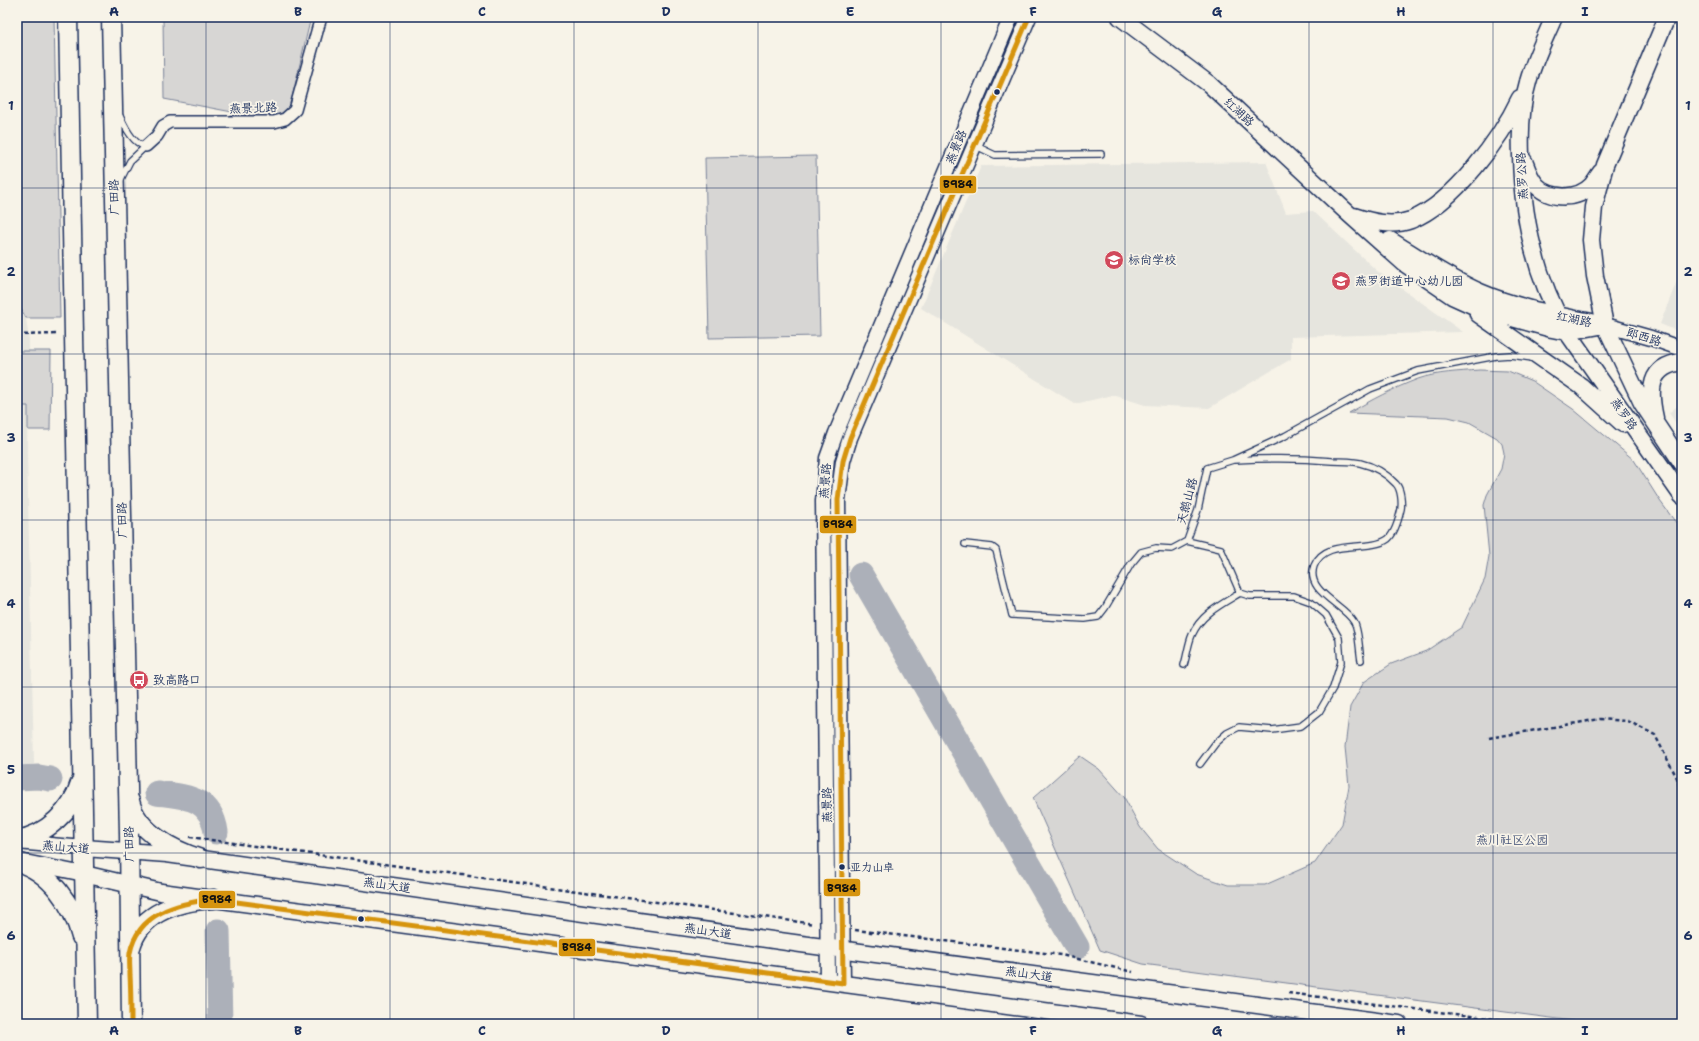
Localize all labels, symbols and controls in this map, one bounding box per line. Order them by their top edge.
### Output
text: A [109,3,119,20]
text: B [294,3,302,20]
text: C [478,3,486,20]
text: D [661,3,671,20]
text: E [846,3,855,20]
text: F [1029,3,1037,20]
text: G [1212,3,1223,20]
text: H [1396,3,1406,20]
text: I [1581,3,1589,20]
unlabelled marker [992,87,1002,97]
street label: 红湖路 [1220,94,1258,130]
text: 1 [8,97,14,114]
text: 1 [1685,97,1691,114]
street label: 燕景北路 [229,99,277,117]
street label: 燕景路 [942,127,970,167]
street label: 燕罗公路 [1513,152,1531,200]
line badge: B984 [939,175,977,194]
text: B984 [943,177,973,192]
street label: 广田路 [106,179,122,215]
school or university icon: 标尚学校 [1103,249,1125,271]
place label: 标尚学校 [1128,252,1176,268]
text: 2 [6,263,16,280]
text: 2 [1683,263,1693,280]
school or university icon: 燕罗街道中心幼儿园 [1330,270,1352,292]
place label: 燕罗街道中心幼儿园 [1355,273,1463,289]
street label: 红湖路 [1555,307,1593,331]
street label: 郎西路 [1624,324,1664,350]
street label: 燕罗路 [1607,395,1641,433]
text: 3 [6,429,16,446]
text: 3 [1683,429,1693,446]
street label: 燕景路 [815,462,835,500]
street label: 天鹅山路 [1173,476,1201,526]
street label: 广田路 [114,502,130,538]
line badge: B984 [819,515,857,534]
text: B984 [823,517,853,532]
text: 4 [6,595,16,612]
text: 4 [1683,595,1693,612]
bus stop icon: 致高路口 [128,669,150,691]
place label: 致高路口 [153,672,201,688]
text: 5 [7,761,15,778]
text: 5 [1684,761,1692,778]
street label: 燕景路 [819,787,835,823]
street label: 广田路 [121,826,137,862]
park label: 燕川社区公园 [1476,832,1548,848]
street label: 燕山大道 [41,837,91,857]
place label: 亚力山卓 [850,860,894,875]
marker: 亚力山卓 [837,862,847,872]
street label: 燕山大道 [362,874,412,896]
line badge: B984 [823,878,861,897]
text: B984 [827,881,857,896]
line badge: B984 [198,890,236,909]
text: B984 [202,892,232,907]
unlabelled marker [356,914,366,924]
street label: 燕山大道 [683,920,733,942]
text: 6 [6,927,16,944]
text: 6 [1683,927,1693,944]
line badge: B984 [558,938,596,957]
text: B984 [562,940,592,955]
street label: 燕山大道 [1004,963,1054,985]
text: A [109,1022,119,1039]
text: B [294,1022,302,1039]
text: C [478,1022,486,1039]
text: D [661,1022,671,1039]
text: E [846,1022,855,1039]
text: F [1029,1022,1037,1039]
text: G [1212,1022,1223,1039]
text: H [1396,1022,1406,1039]
text: I [1581,1022,1589,1039]

